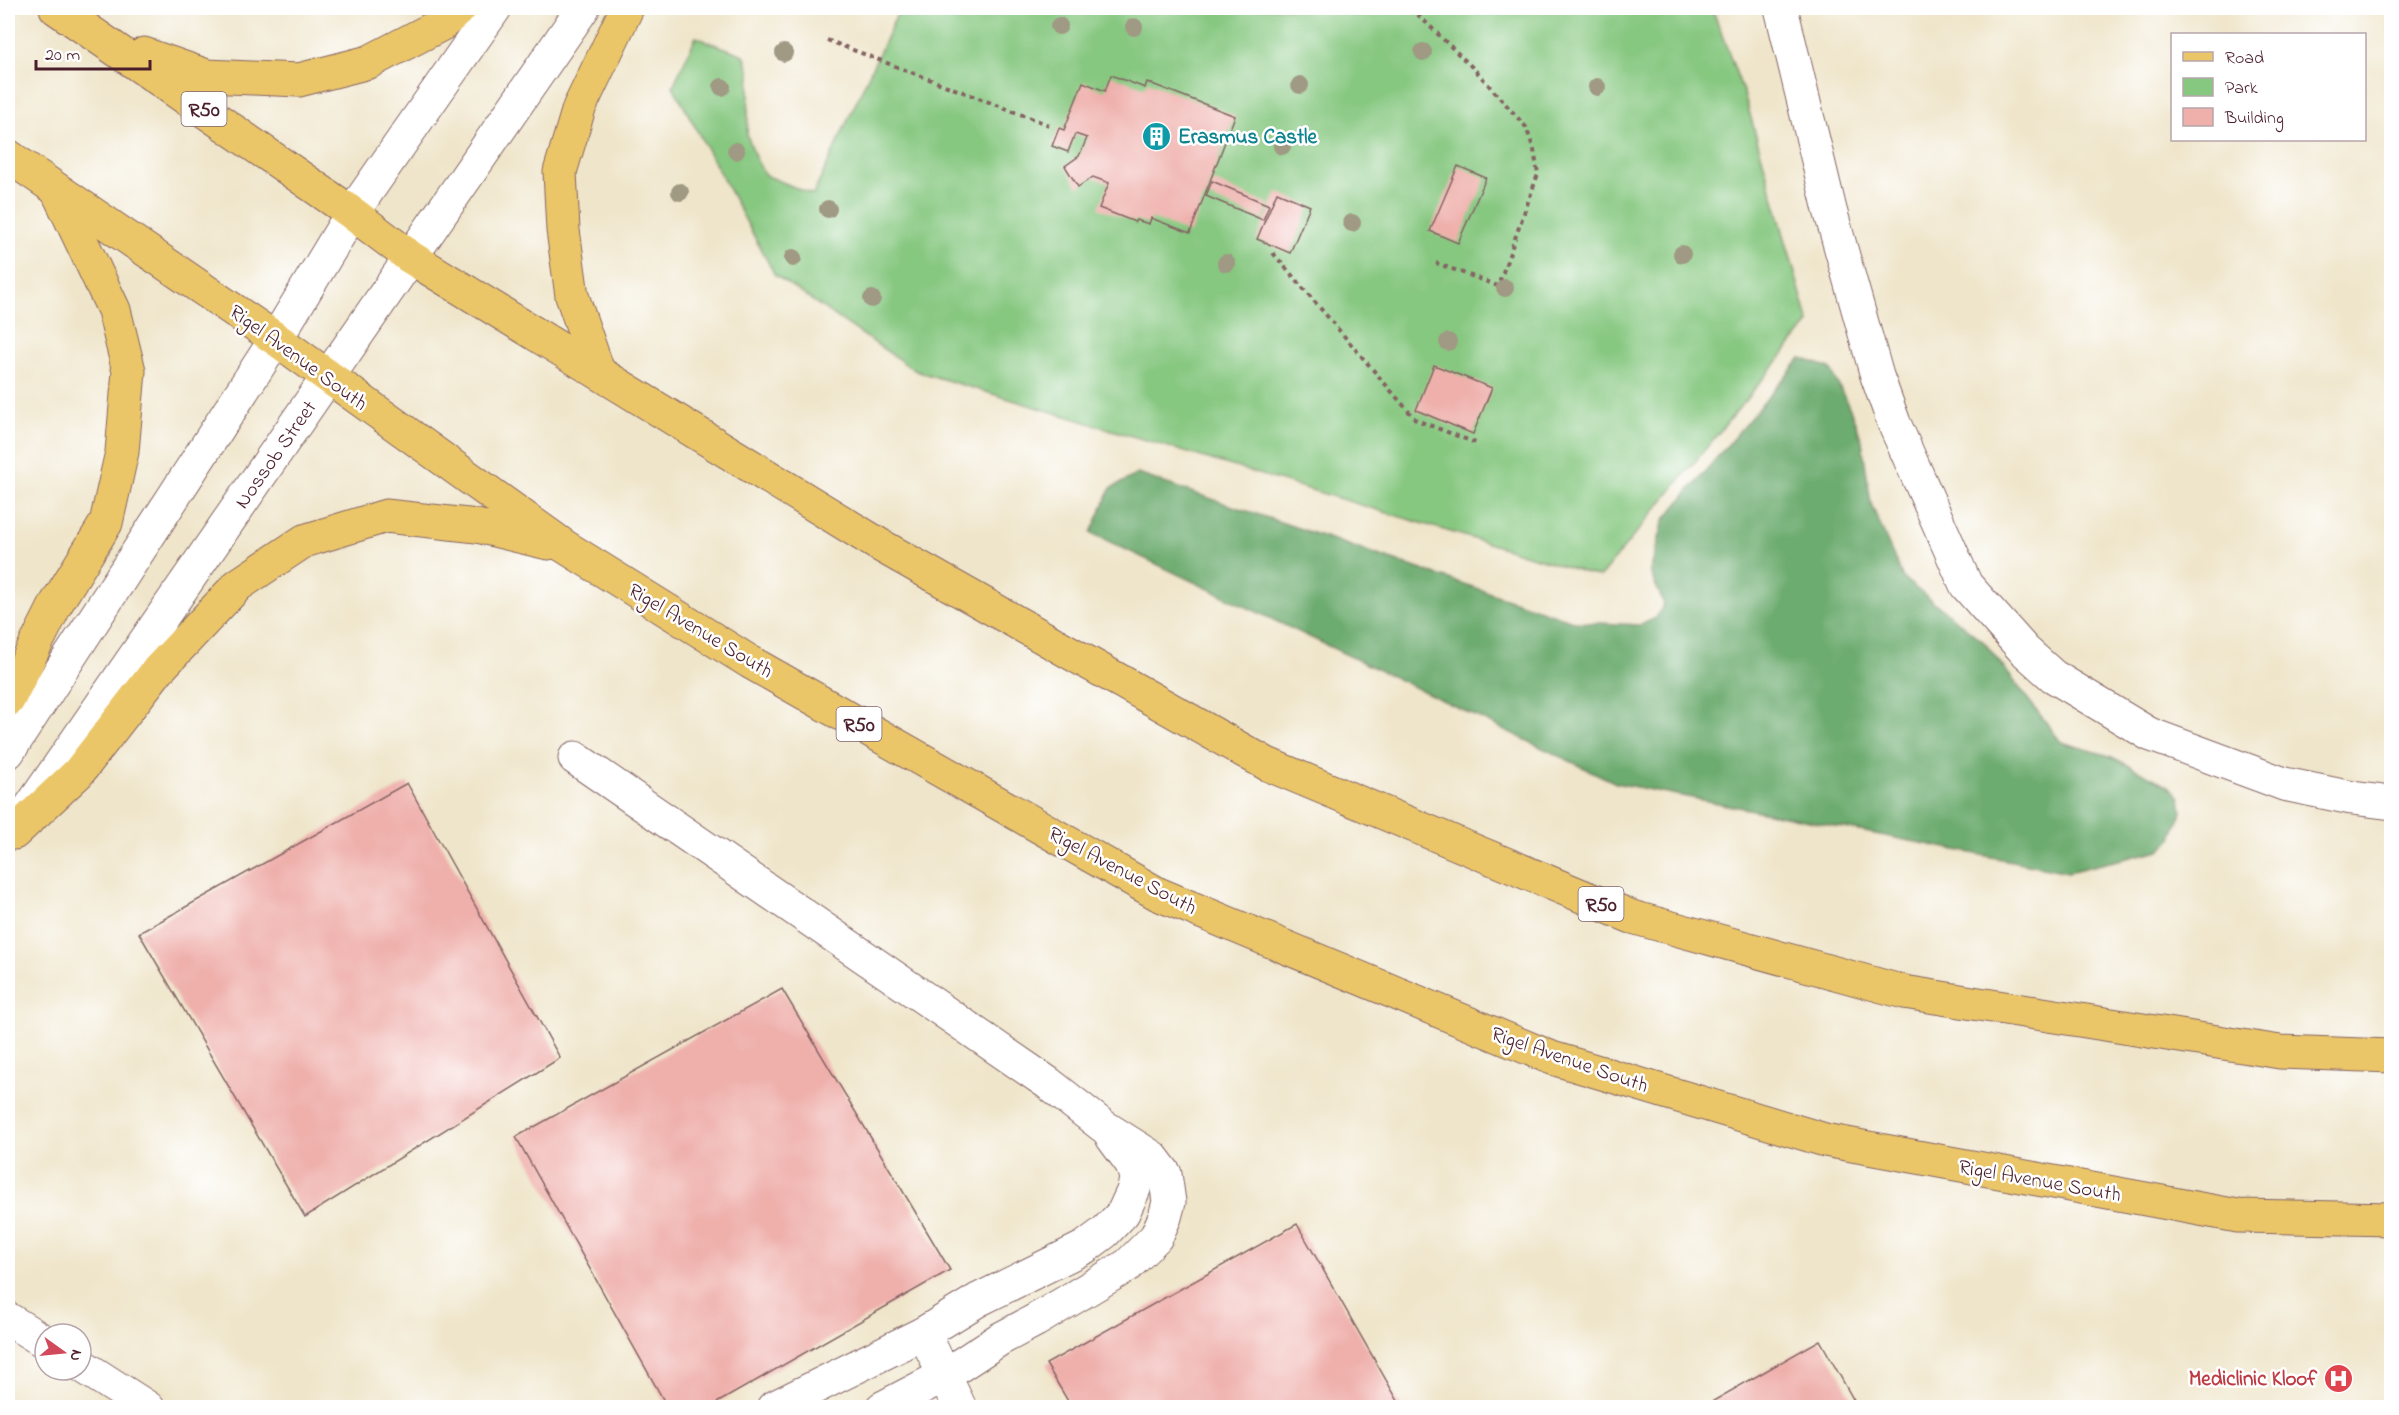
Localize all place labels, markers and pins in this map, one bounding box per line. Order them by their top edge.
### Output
building icon: Erasmus Castle [1141,120,1173,152]
place label: Erasmus Castle [1178,123,1318,153]
hospital icon: Mediclinic Kloof [2322,1362,2354,1394]
place label: Mediclinic Kloof [2189,1365,2318,1395]

